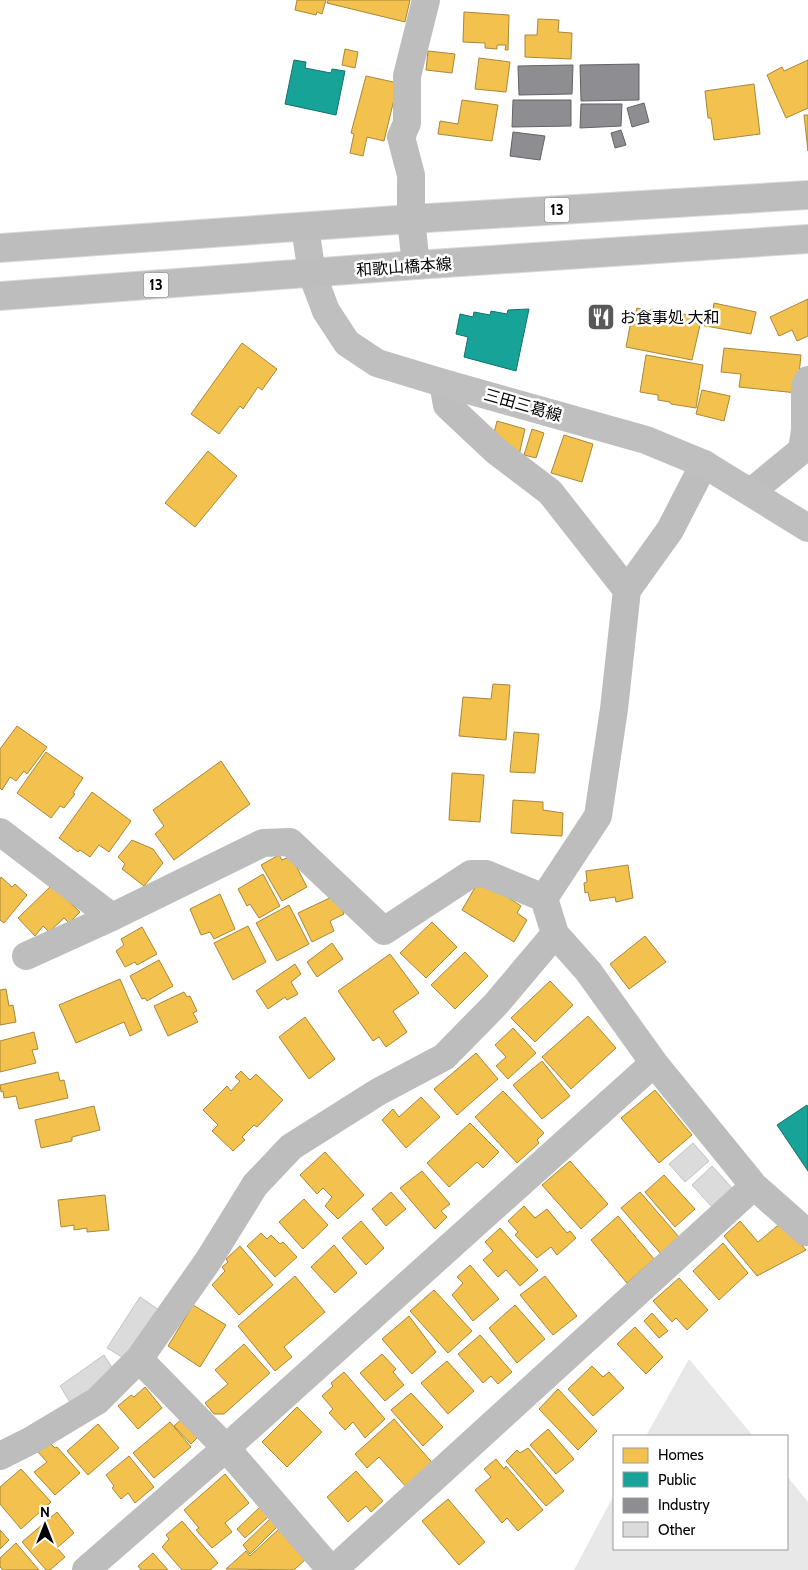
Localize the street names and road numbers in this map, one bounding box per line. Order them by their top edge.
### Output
road number: 13 [544,198,570,222]
street label: 和歌山橋本線 [355,254,453,280]
road number: 13 [144,272,168,298]
street label: 三田三葛線 [482,385,564,425]

